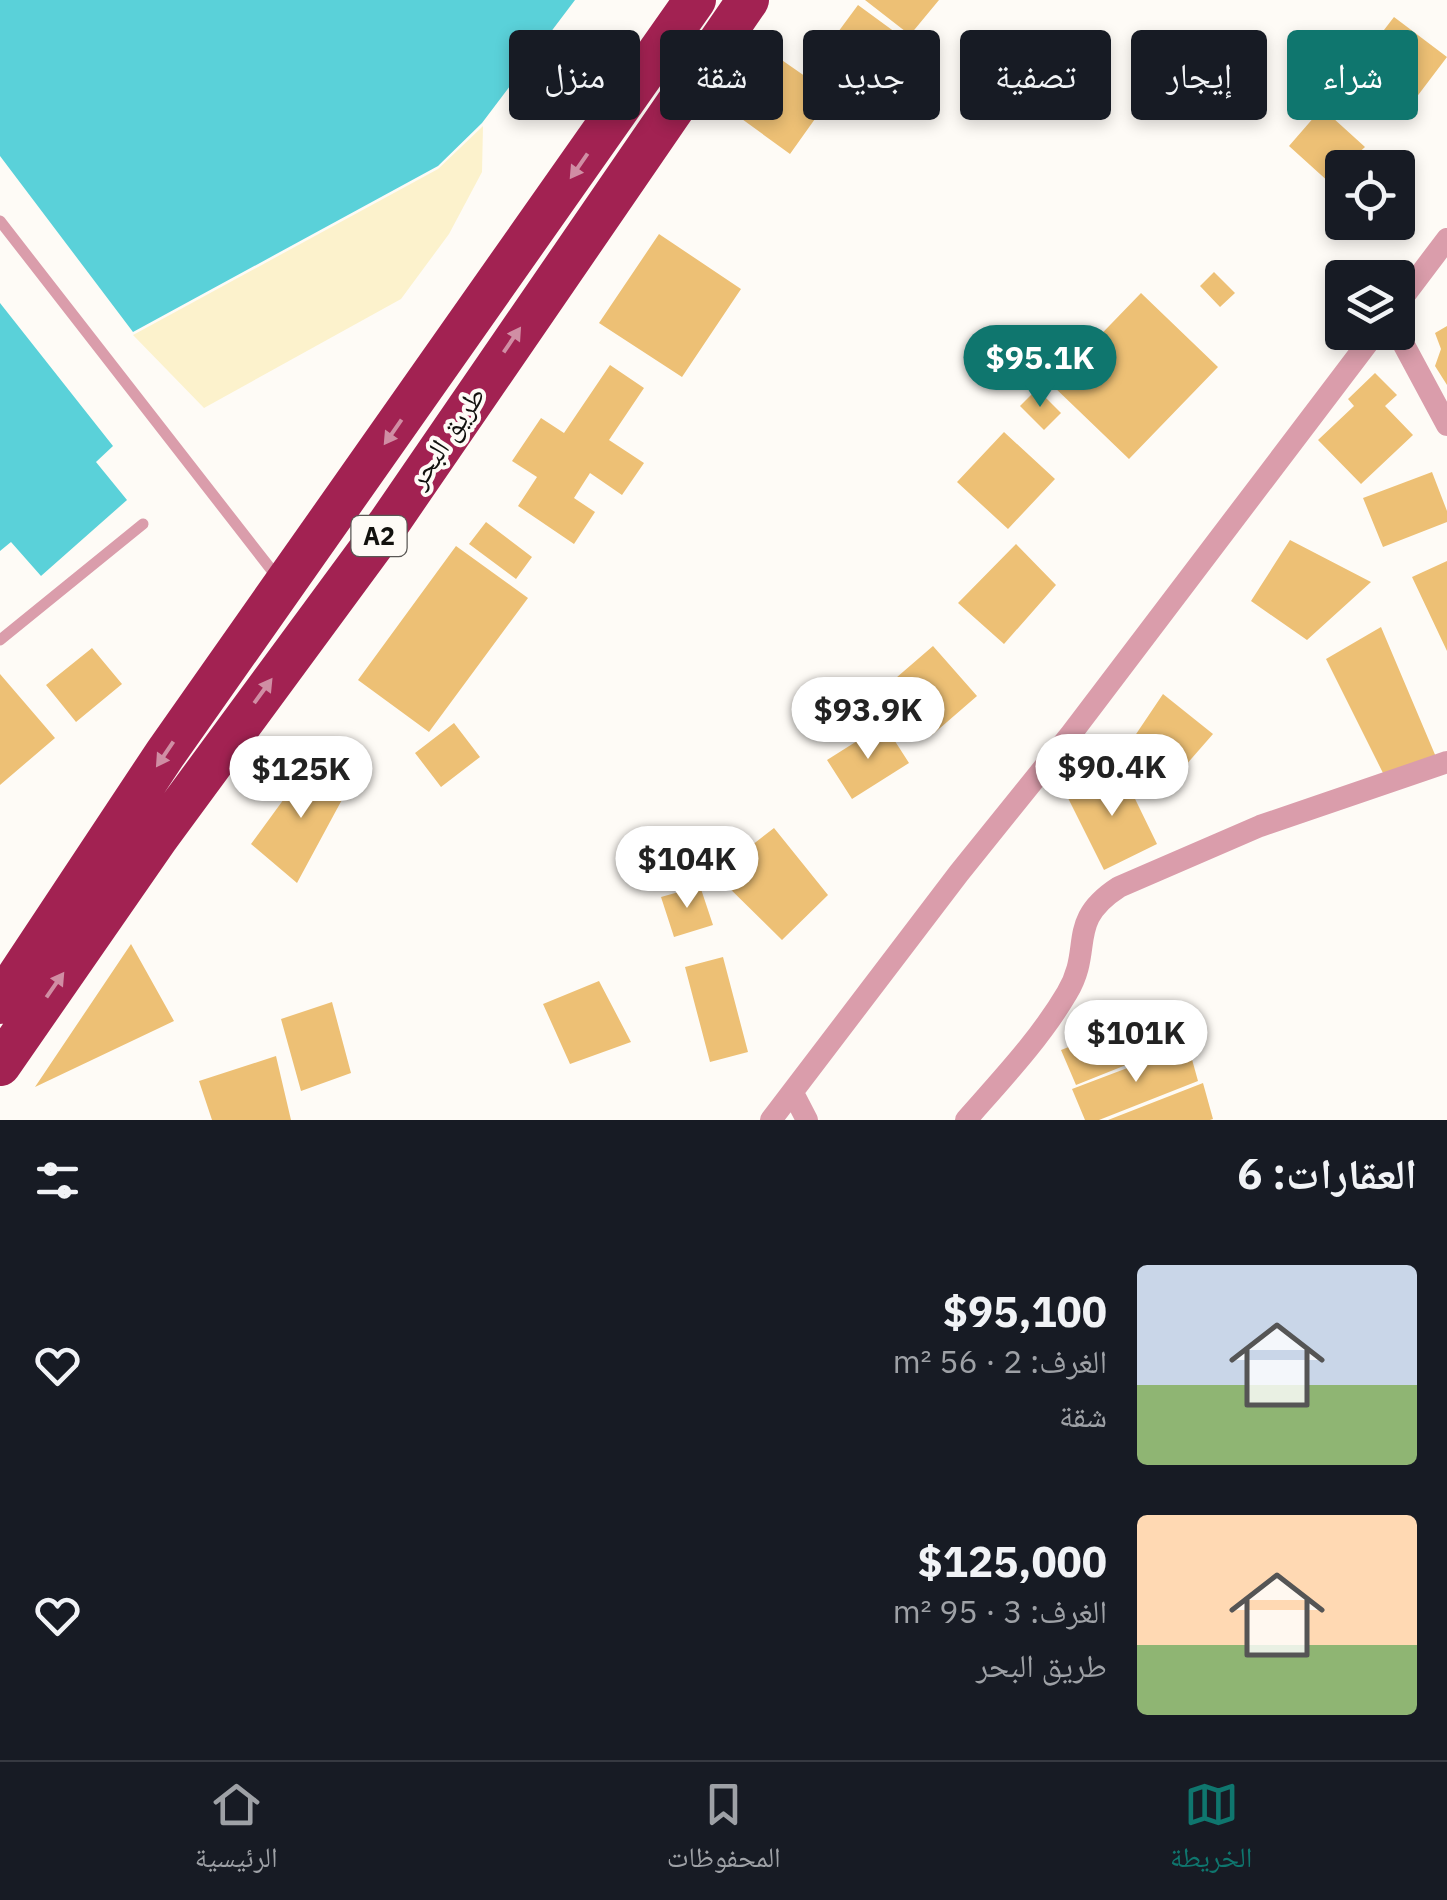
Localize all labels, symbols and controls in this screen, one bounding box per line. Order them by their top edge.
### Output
chip: منزل [509,30,640,120]
chip: شقة [660,30,783,120]
chip: جديد [803,30,940,120]
chip: تصفية [960,30,1111,120]
chip: إيجار [1131,30,1267,120]
chip: شراء [1287,30,1418,120]
map controls [1325,150,1415,350]
button: locate [1325,150,1415,240]
one-way arrow [570,153,589,179]
button: layers [1325,260,1415,350]
pin: $95.1K [959,325,1121,410]
one-way arrow [502,327,520,354]
text: $95.1K [985,336,1095,378]
street label: طريق البحر [398,379,493,495]
one-way arrow [384,419,403,445]
road number: A2 [352,516,406,556]
pin: $93.9K [787,677,949,762]
one-way arrow [253,678,272,704]
text: $93.9K [813,688,923,730]
pin: $90.4K [1031,734,1193,819]
pin: $125K [231,736,371,821]
one-way arrow [156,741,175,768]
text: $90.4K [1057,745,1167,787]
text: $125K [251,747,351,789]
pin: $104K [617,826,757,911]
text: $104K [637,837,737,879]
one-way arrow [45,972,64,998]
pin: $101K [1066,1000,1206,1085]
text: $101K [1086,1011,1186,1053]
text: العقارات: 6 [1237,1146,1417,1201]
icon: filters [30,1153,85,1208]
text: $95,100 [943,1284,1107,1339]
icon: home [1217,1305,1337,1425]
icon: heart [30,1338,85,1393]
text: الغرف: 2 · 56 m² [893,1340,1107,1382]
text: شقة [1059,1394,1107,1436]
text: $125,000 [918,1534,1107,1589]
icon: home [1217,1555,1337,1675]
icon: heart [30,1588,85,1643]
text: الغرف: 3 · 95 m² [893,1590,1107,1632]
text: طريق البحر [976,1644,1107,1686]
tab: الرئيسية [195,1777,278,1885]
tab: المحفوظات [667,1777,781,1885]
tab: الخريطة [1170,1777,1252,1885]

